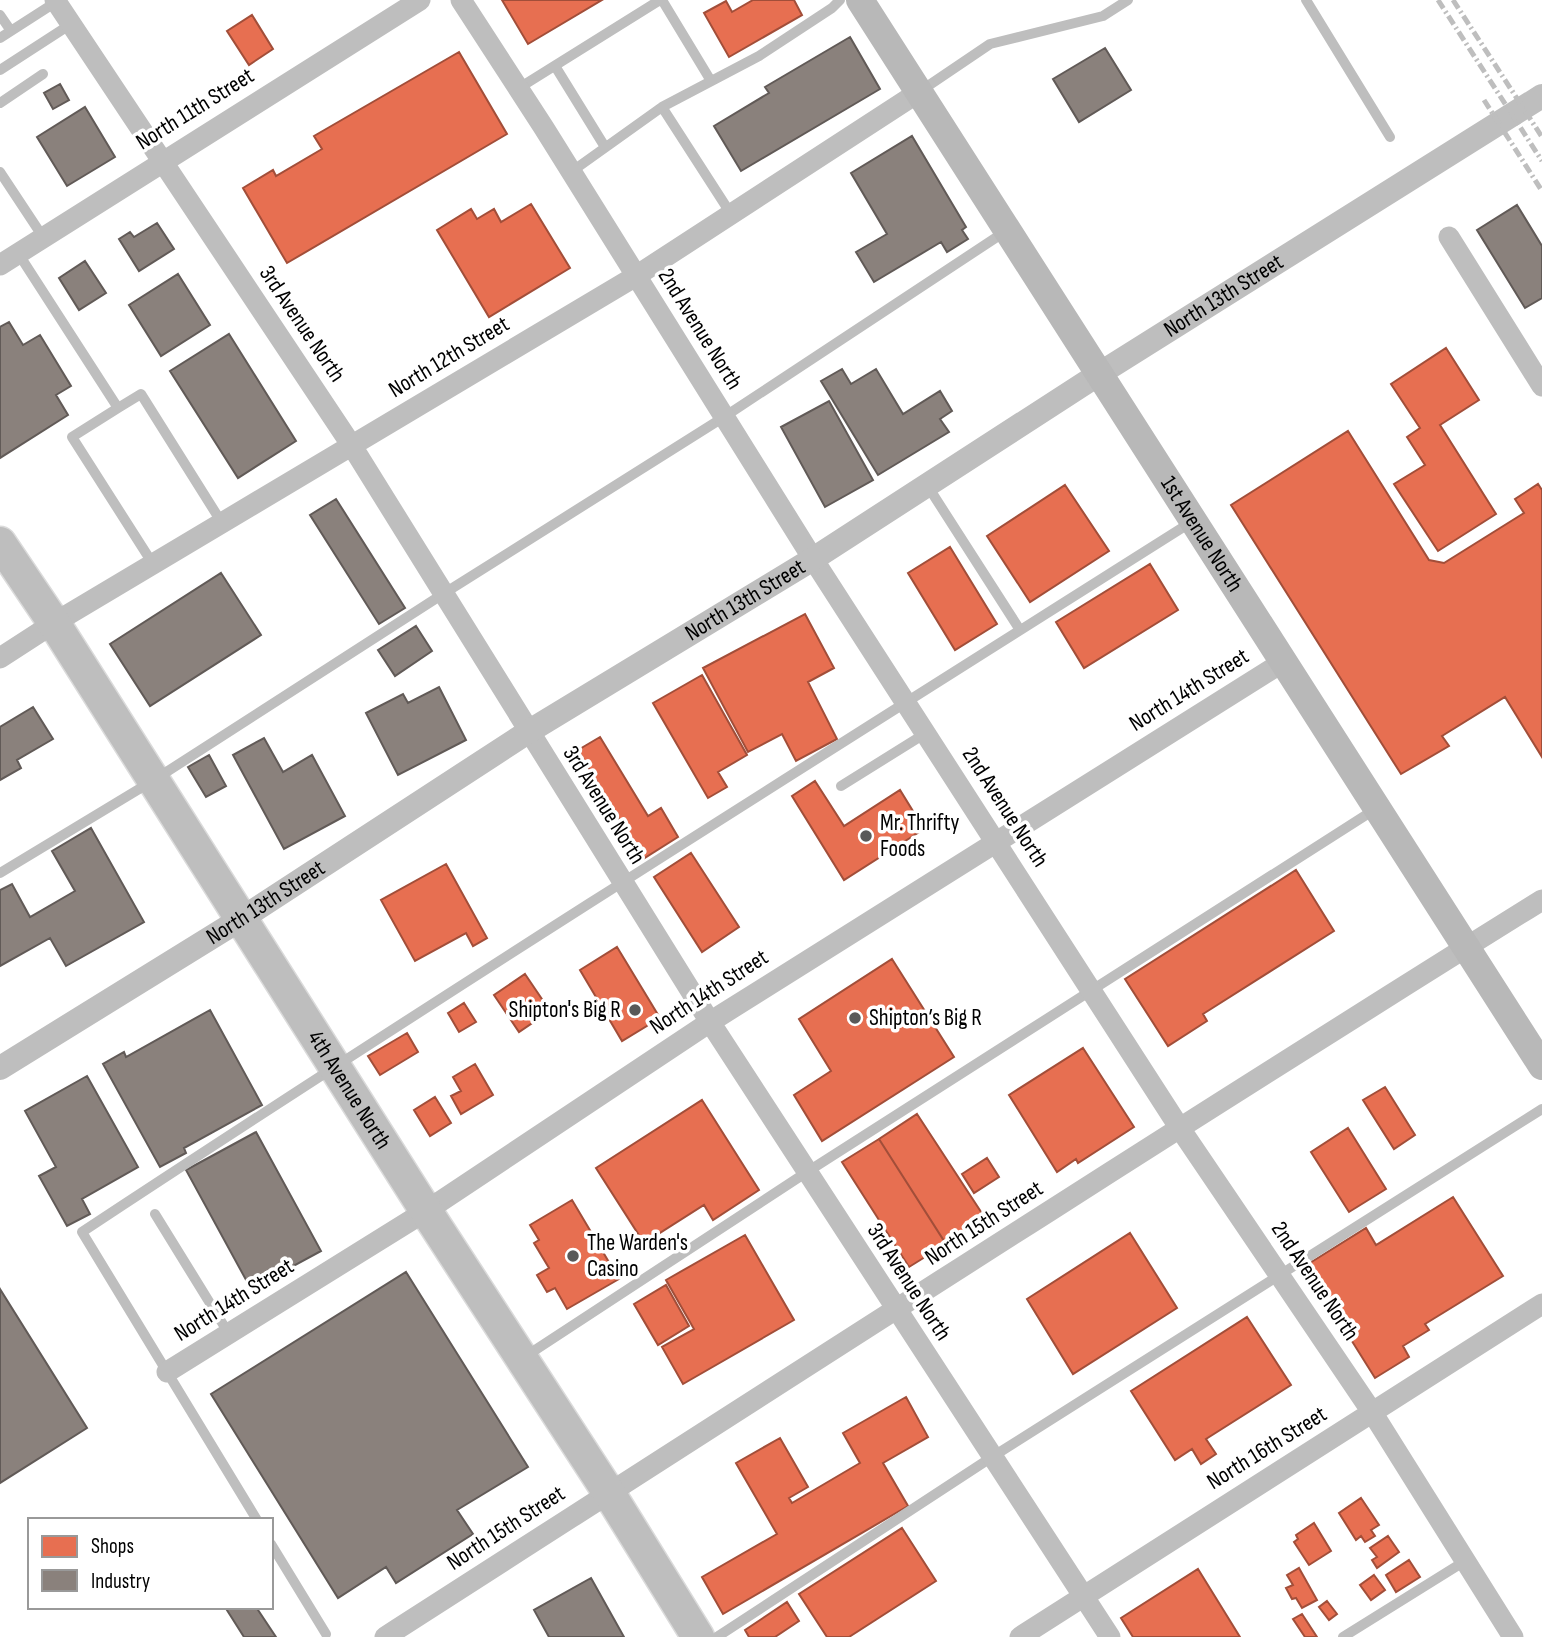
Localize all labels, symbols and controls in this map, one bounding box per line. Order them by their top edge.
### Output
street label: North 11th Street [131,62,259,156]
street label: North 13th Street [1159,248,1288,344]
street label: 3rd Avenue North [253,261,351,387]
street label: 2nd Avenue North [652,263,748,395]
street label: North 12th Street [384,310,514,404]
street label: 1st Avenue North [1154,471,1249,597]
street label: North 13th Street [680,553,810,647]
street label: North 14th Street [1124,642,1254,738]
street label: 3rd Avenue North [557,741,651,869]
street label: 2nd Avenue North [956,742,1054,872]
place label: Mr. Thrifty Foods [880,809,959,863]
marker: Mr. Thrifty Foods [858,828,874,844]
street label: North 13th Street [201,854,330,951]
street label: North 14th Street [645,943,773,1041]
place label: Shipton's Big R [509,996,621,1024]
marker: Shipton's Big R [627,1002,643,1018]
place label: Shipton’s Big R [869,1004,982,1032]
marker: Shipton’s Big R [847,1010,863,1026]
street label: 4th Avenue North [301,1025,397,1154]
street label: North 15th Street [920,1174,1048,1272]
street label: 2nd Avenue North [1265,1216,1365,1346]
street label: 3rd Avenue North [861,1218,957,1346]
place label: The Warden's Casino [587,1229,688,1283]
marker: The Warden's Casino [565,1248,581,1264]
street label: North 14th Street [169,1252,299,1348]
street label: North 16th Street [1202,1400,1332,1496]
street label: North 15th Street [442,1479,570,1577]
legend [28,1518,273,1609]
text: Shops [91,1534,134,1559]
text: Industry [91,1569,150,1594]

